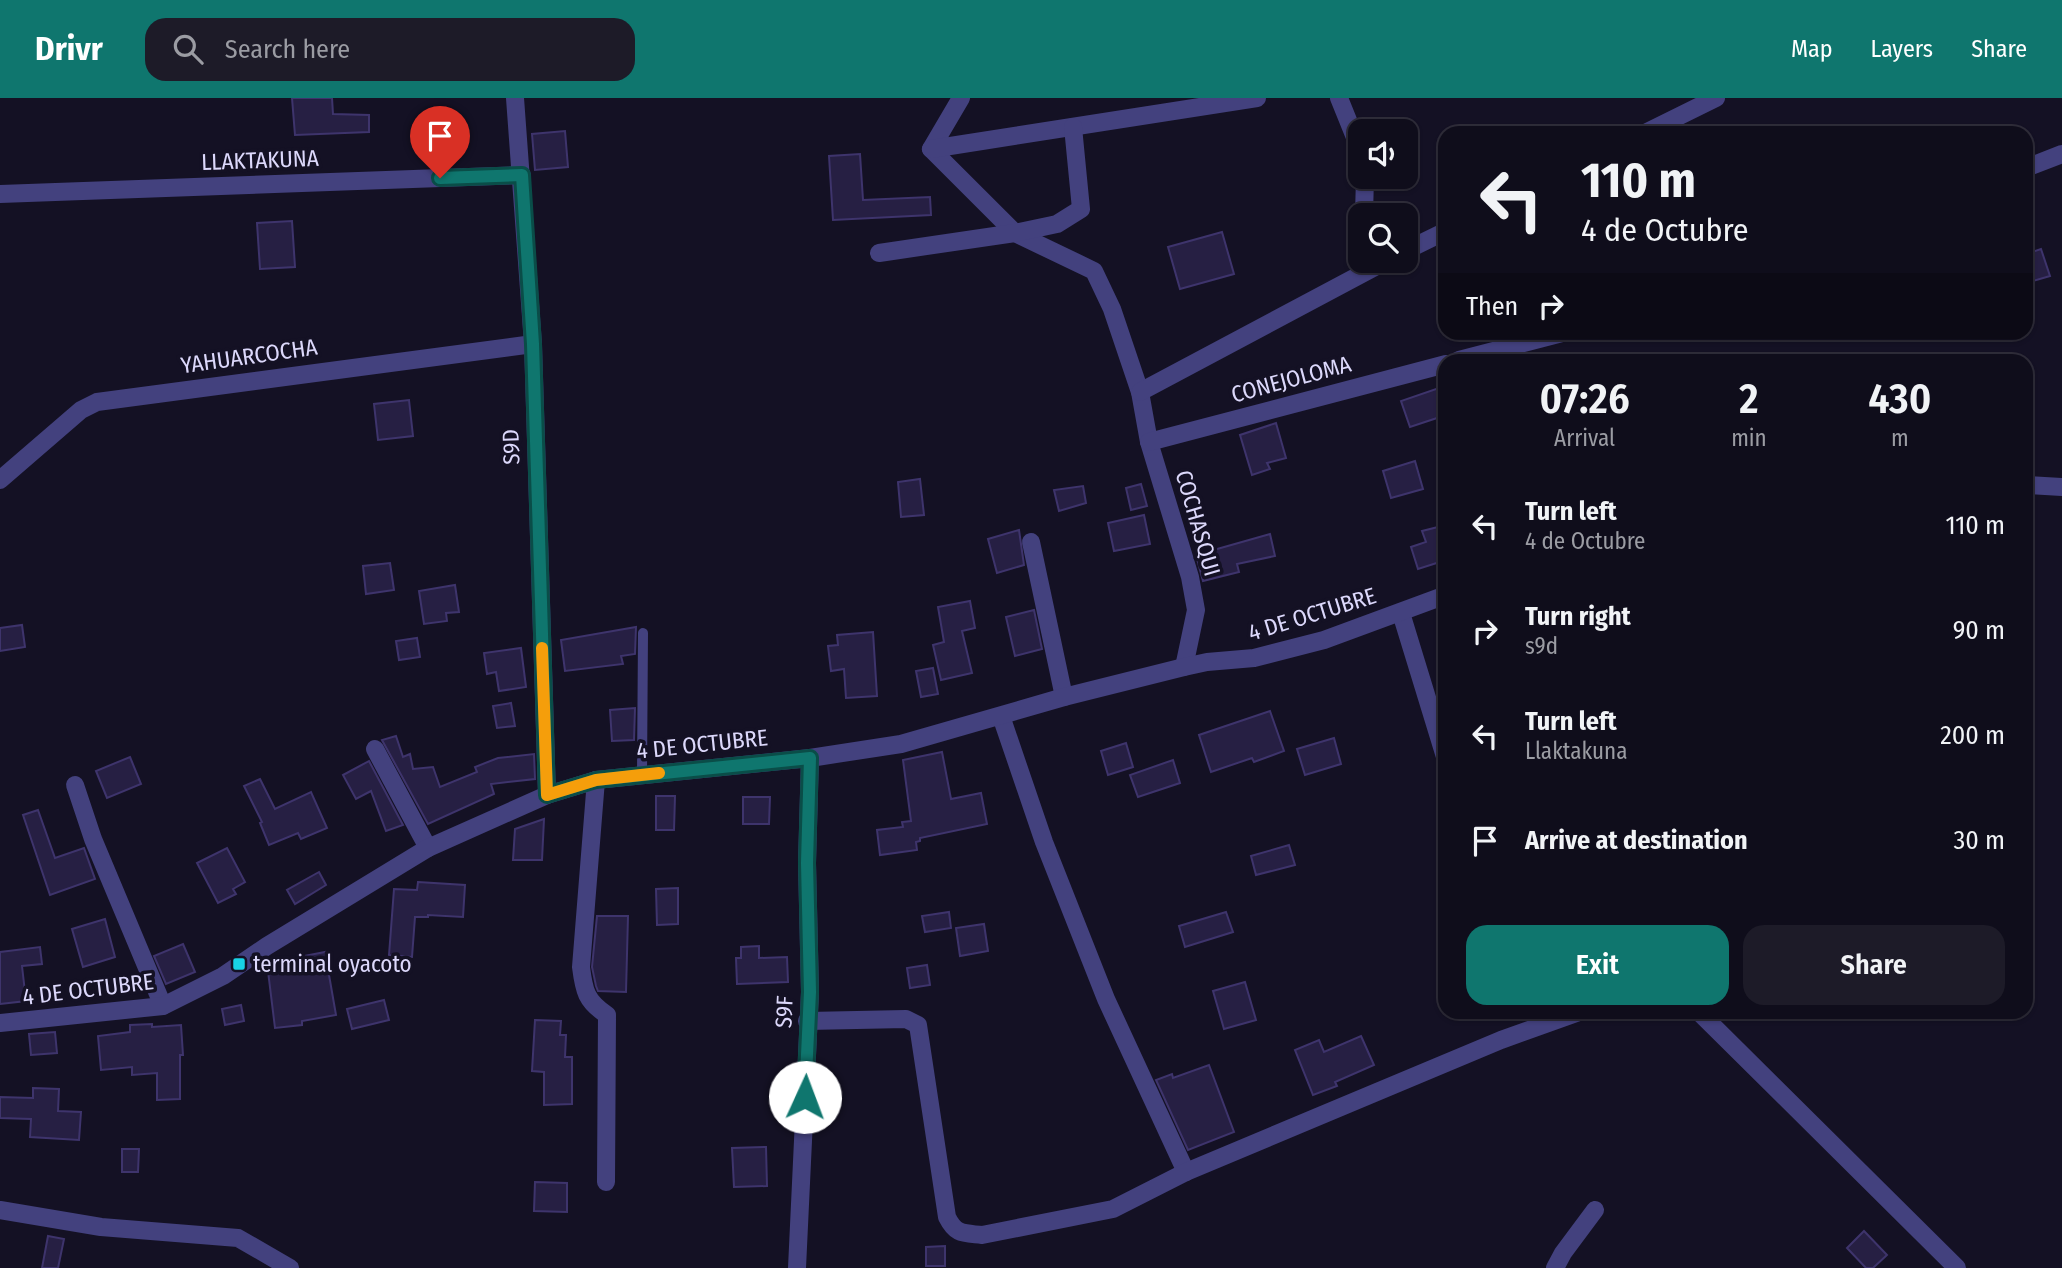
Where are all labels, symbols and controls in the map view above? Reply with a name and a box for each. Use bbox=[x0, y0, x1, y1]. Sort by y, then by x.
search box bbox=[145, 18, 635, 81]
text: Drivr bbox=[35, 29, 103, 69]
icon: search bbox=[169, 30, 207, 68]
text: Search here bbox=[225, 34, 350, 65]
text: Map bbox=[1791, 35, 1833, 63]
text: Layers bbox=[1871, 35, 1933, 63]
text: Share bbox=[1971, 35, 2027, 63]
pin bbox=[410, 106, 470, 178]
icon: arrive bbox=[421, 117, 459, 155]
map controls bbox=[1348, 119, 1418, 273]
button: sound bbox=[1348, 119, 1418, 189]
street label: LLAKTAKUNA bbox=[201, 144, 319, 176]
text: 110 m bbox=[1581, 151, 1696, 210]
icon: left bbox=[1466, 154, 1557, 245]
button: search bbox=[1348, 203, 1418, 273]
text: 4 de Octubre bbox=[1581, 211, 1749, 249]
icon: right bbox=[1532, 287, 1570, 325]
text: Then bbox=[1466, 291, 1518, 322]
street label: YAHUARCOCHA bbox=[179, 333, 319, 379]
street label: CONEJOLOMA bbox=[1228, 350, 1354, 408]
text: 07:26 bbox=[1540, 374, 1630, 424]
text: 2 bbox=[1739, 374, 1759, 424]
text: 430 bbox=[1868, 374, 1931, 424]
text: Arrival bbox=[1554, 424, 1615, 452]
text: min bbox=[1731, 424, 1767, 452]
text: m bbox=[1891, 424, 1909, 452]
street label: S9D bbox=[496, 429, 526, 465]
street label: COCHASQUI bbox=[1170, 467, 1226, 579]
text: Turn left bbox=[1525, 496, 1617, 527]
icon: left bbox=[1466, 507, 1504, 545]
text: 110 m bbox=[1945, 510, 2005, 541]
text: 4 de Octubre bbox=[1525, 527, 1645, 555]
street label: 4 DE OCTUBRE bbox=[1245, 581, 1379, 647]
text: Turn right bbox=[1525, 601, 1631, 632]
icon: right bbox=[1466, 612, 1504, 650]
text: 90 m bbox=[1953, 615, 2005, 646]
text: s9d bbox=[1525, 632, 1558, 660]
text: Turn left bbox=[1525, 706, 1617, 737]
icon: left bbox=[1466, 717, 1504, 755]
text: 200 m bbox=[1940, 720, 2005, 751]
street label: 4 DE OCTUBRE bbox=[635, 723, 769, 765]
text: Llaktakuna bbox=[1525, 737, 1627, 765]
icon: arrive bbox=[1466, 822, 1504, 860]
text: Arrive at destination bbox=[1525, 825, 1748, 856]
text: 30 m bbox=[1954, 825, 2005, 856]
button: Exit bbox=[1466, 925, 1729, 1005]
button: Share bbox=[1743, 925, 2005, 1005]
place label: terminal oyacoto bbox=[253, 950, 412, 978]
marker: terminal oyacoto bbox=[231, 956, 247, 972]
street label: 4 DE OCTUBRE bbox=[21, 967, 155, 1011]
street label: S9F bbox=[769, 995, 799, 1029]
position arrow bbox=[768, 1060, 842, 1134]

